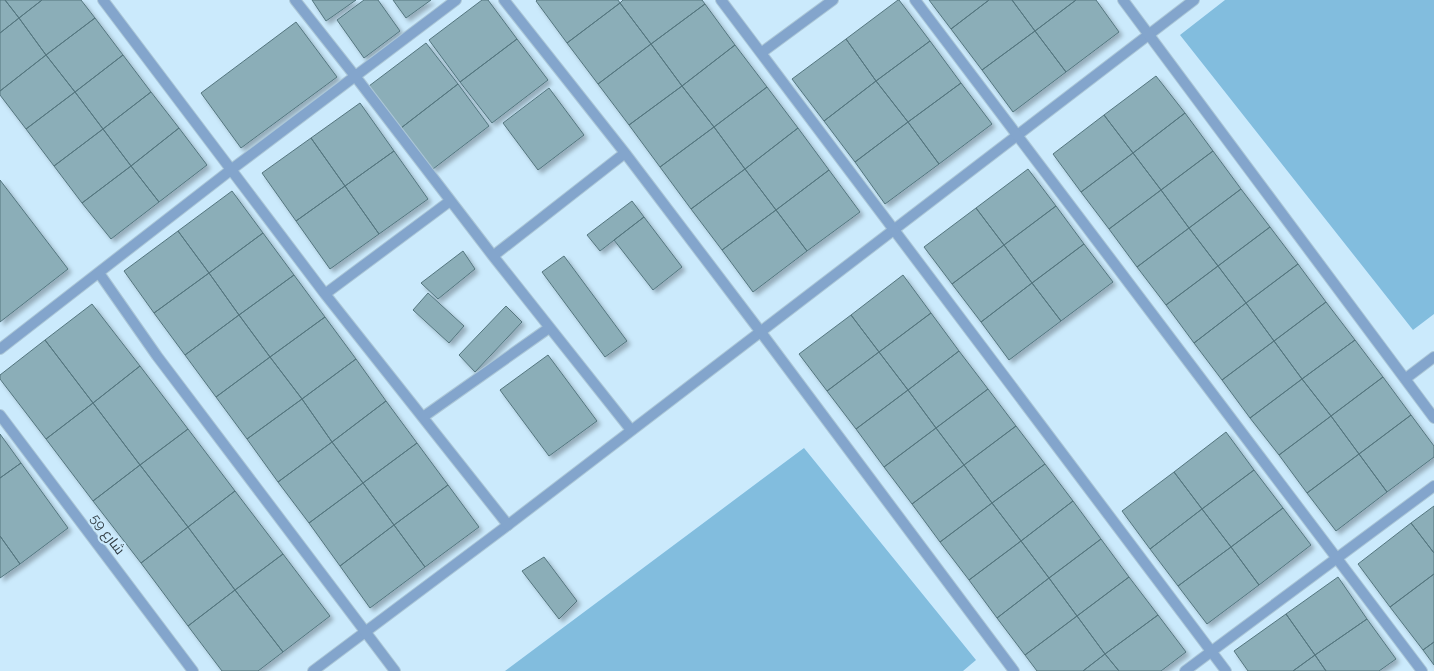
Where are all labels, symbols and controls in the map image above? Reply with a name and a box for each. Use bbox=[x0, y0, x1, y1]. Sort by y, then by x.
street label: شارع 59 bbox=[87, 511, 128, 558]

